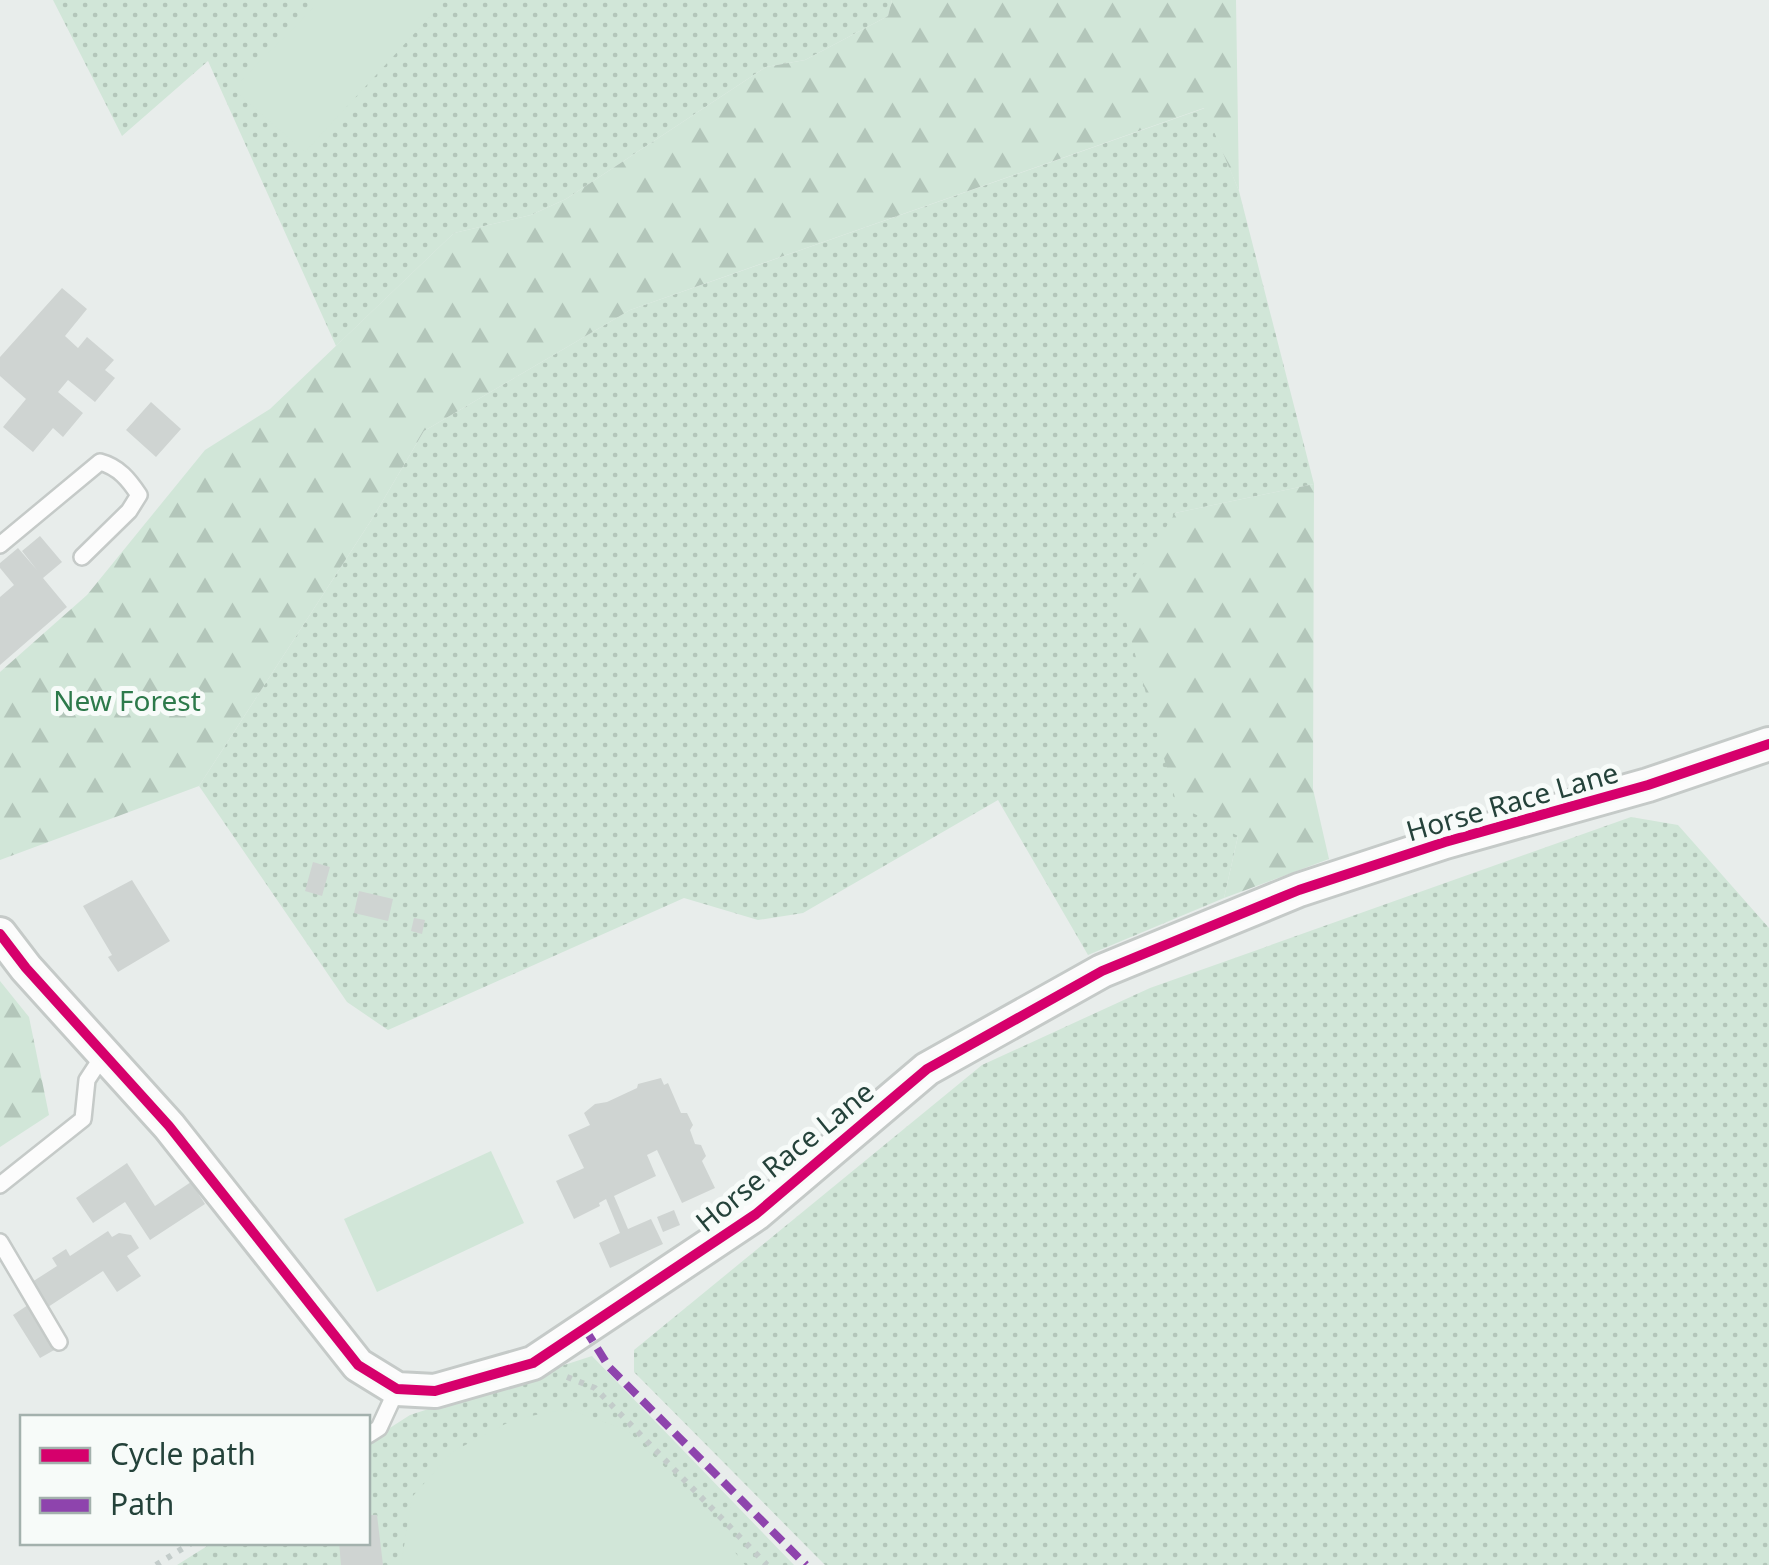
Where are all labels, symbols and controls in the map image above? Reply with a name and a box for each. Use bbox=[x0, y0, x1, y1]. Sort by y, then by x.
park label: New Forest bbox=[53, 681, 201, 719]
street label: Horse Race Lane bbox=[1402, 753, 1622, 849]
street label: Horse Race Lane bbox=[687, 1072, 881, 1240]
legend bbox=[20, 1415, 370, 1545]
text: Cycle path bbox=[110, 1433, 256, 1474]
text: Path bbox=[110, 1483, 174, 1524]

